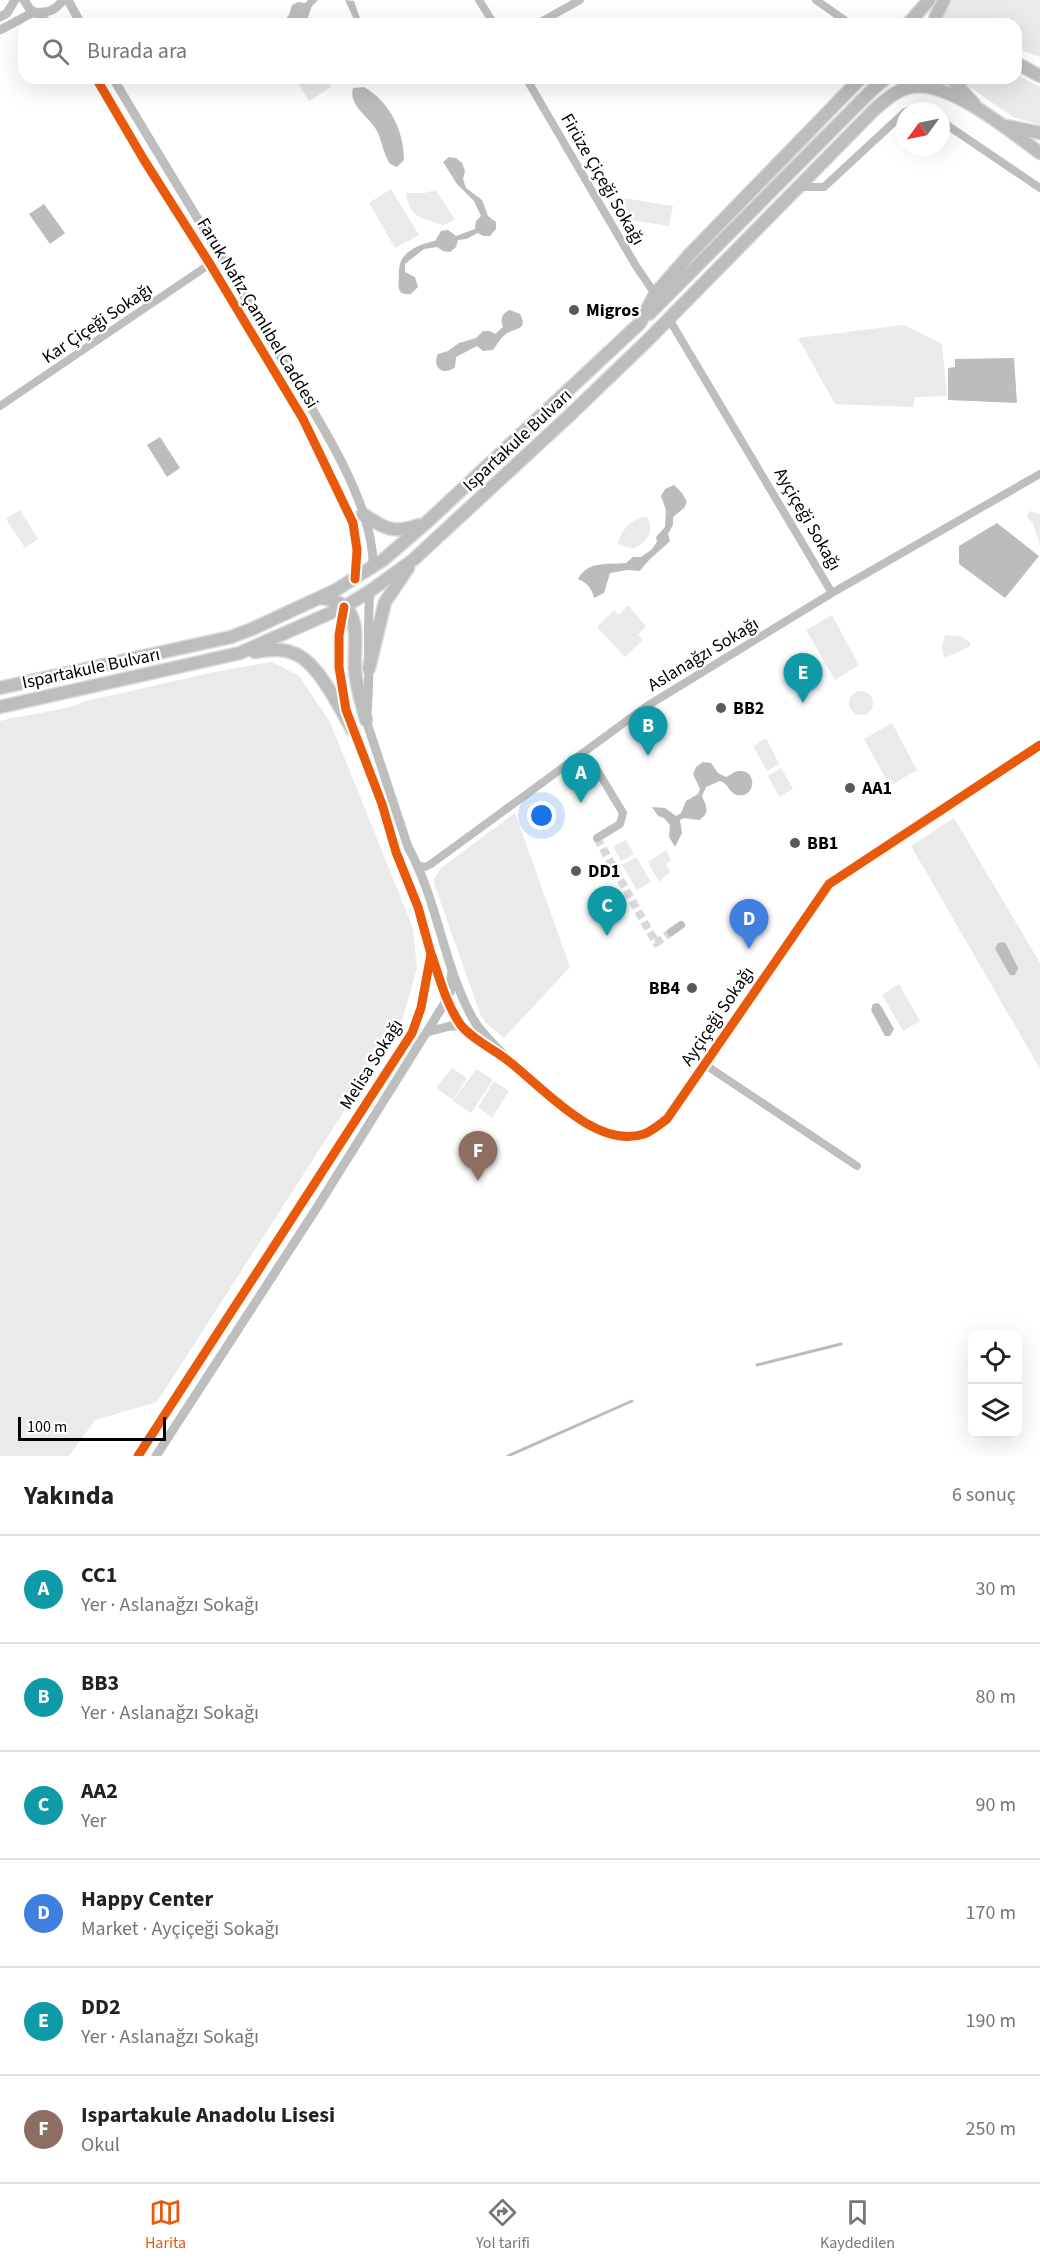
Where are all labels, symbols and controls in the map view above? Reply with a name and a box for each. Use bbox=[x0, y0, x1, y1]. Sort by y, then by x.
search box bbox=[18, 18, 1022, 84]
icon: search bbox=[39, 35, 72, 68]
text: Burada ara bbox=[87, 35, 187, 67]
north arrow bbox=[896, 102, 950, 156]
street label: Firüze Çiçeği Sokağı bbox=[555, 109, 651, 250]
street label: Faruk Nafız Çamlıbel Caddesi bbox=[191, 213, 324, 413]
street label: Kar Çiçeği Sokağı bbox=[37, 277, 158, 370]
place label: Migros bbox=[586, 298, 639, 323]
marker: Migros bbox=[567, 303, 581, 317]
street label: Ispartakule Bulvarı bbox=[457, 383, 577, 497]
street label: Ayçiçeği Sokağı bbox=[768, 463, 847, 575]
street label: Aslanağzı Sokağı bbox=[643, 611, 763, 697]
street label: Ispartakule Bulvarı bbox=[20, 642, 162, 695]
pin: E bbox=[784, 654, 822, 703]
place label: BB2 bbox=[733, 696, 764, 721]
marker: BB2 bbox=[714, 701, 728, 715]
pin: B bbox=[628, 706, 668, 756]
pin: A bbox=[562, 754, 600, 803]
place label: AA1 bbox=[861, 776, 892, 801]
marker: AA1 bbox=[843, 781, 857, 795]
your location bbox=[527, 801, 556, 830]
place label: BB1 bbox=[807, 831, 838, 856]
marker: BB1 bbox=[788, 836, 802, 850]
place label: DD1 bbox=[588, 859, 620, 884]
marker: DD1 bbox=[569, 864, 583, 878]
pin: C bbox=[588, 886, 626, 936]
pin: D bbox=[730, 900, 768, 949]
street label: Ayçiçeği Sokağı bbox=[675, 962, 760, 1071]
place label: BB4 bbox=[649, 976, 680, 1001]
marker: BB4 bbox=[685, 981, 699, 995]
street label: Melisa Sokağı bbox=[334, 1014, 409, 1114]
pin: F bbox=[458, 1132, 498, 1181]
map controls bbox=[968, 1330, 1022, 1438]
button: locate bbox=[968, 1330, 1022, 1384]
button: layers bbox=[968, 1384, 1022, 1438]
scale bar bbox=[18, 1414, 166, 1442]
text: 100 m bbox=[27, 1416, 67, 1438]
text: Yakında bbox=[24, 1477, 114, 1514]
text: 6 sonuç bbox=[952, 1481, 1016, 1509]
text: CC1 bbox=[81, 1559, 117, 1591]
text: A bbox=[38, 1575, 49, 1603]
text: 30 m bbox=[976, 1575, 1016, 1603]
text: Yer · Aslanağzı Sokağı bbox=[81, 1591, 259, 1619]
text: BB3 bbox=[81, 1667, 119, 1699]
text: B bbox=[37, 1683, 50, 1711]
text: 80 m bbox=[976, 1683, 1016, 1711]
text: Yer · Aslanağzı Sokağı bbox=[81, 1699, 259, 1727]
text: AA2 bbox=[81, 1775, 118, 1807]
text: C bbox=[38, 1791, 49, 1819]
text: 90 m bbox=[976, 1791, 1016, 1819]
text: Yer bbox=[81, 1807, 107, 1835]
text: Happy Center bbox=[81, 1883, 213, 1915]
text: D bbox=[37, 1899, 50, 1927]
text: 170 m bbox=[966, 1899, 1016, 1927]
text: Market · Ayçiçeği Sokağı bbox=[81, 1915, 279, 1943]
text: DD2 bbox=[81, 1991, 121, 2023]
text: E bbox=[38, 2007, 49, 2035]
text: 190 m bbox=[966, 2007, 1016, 2035]
text: Yer · Aslanağzı Sokağı bbox=[81, 2023, 259, 2051]
text: Ispartakule Anadolu Lisesi bbox=[81, 2099, 335, 2131]
text: F bbox=[38, 2115, 49, 2143]
text: 250 m bbox=[966, 2115, 1016, 2143]
text: Okul bbox=[81, 2131, 120, 2159]
tab: Harita bbox=[145, 2196, 186, 2254]
tab: Yol tarifi bbox=[476, 2196, 530, 2254]
tab: Kaydedilen bbox=[820, 2196, 895, 2254]

